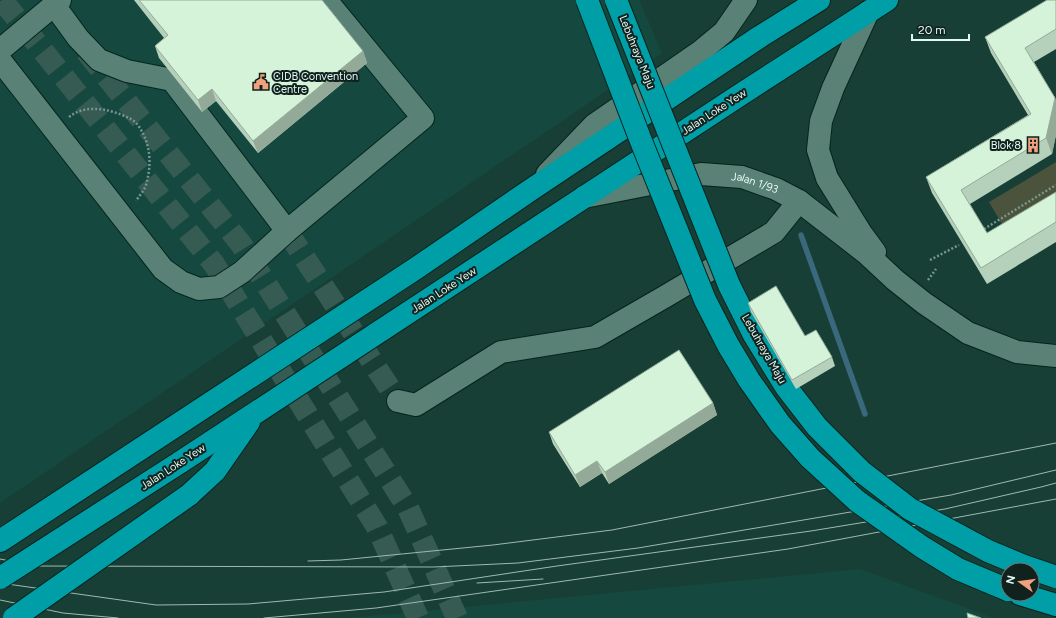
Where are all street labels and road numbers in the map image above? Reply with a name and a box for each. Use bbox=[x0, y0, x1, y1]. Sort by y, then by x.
street label: Lebuhraya Maju bbox=[616, 14, 658, 90]
street label: Jalan Loke Yew bbox=[679, 86, 749, 138]
street label: Jalan 1/93 bbox=[731, 170, 780, 196]
street label: Jalan Loke Yew bbox=[409, 264, 479, 316]
street label: Lebuhraya Maju bbox=[739, 312, 789, 386]
street label: Jalan Loke Yew bbox=[138, 441, 208, 493]

